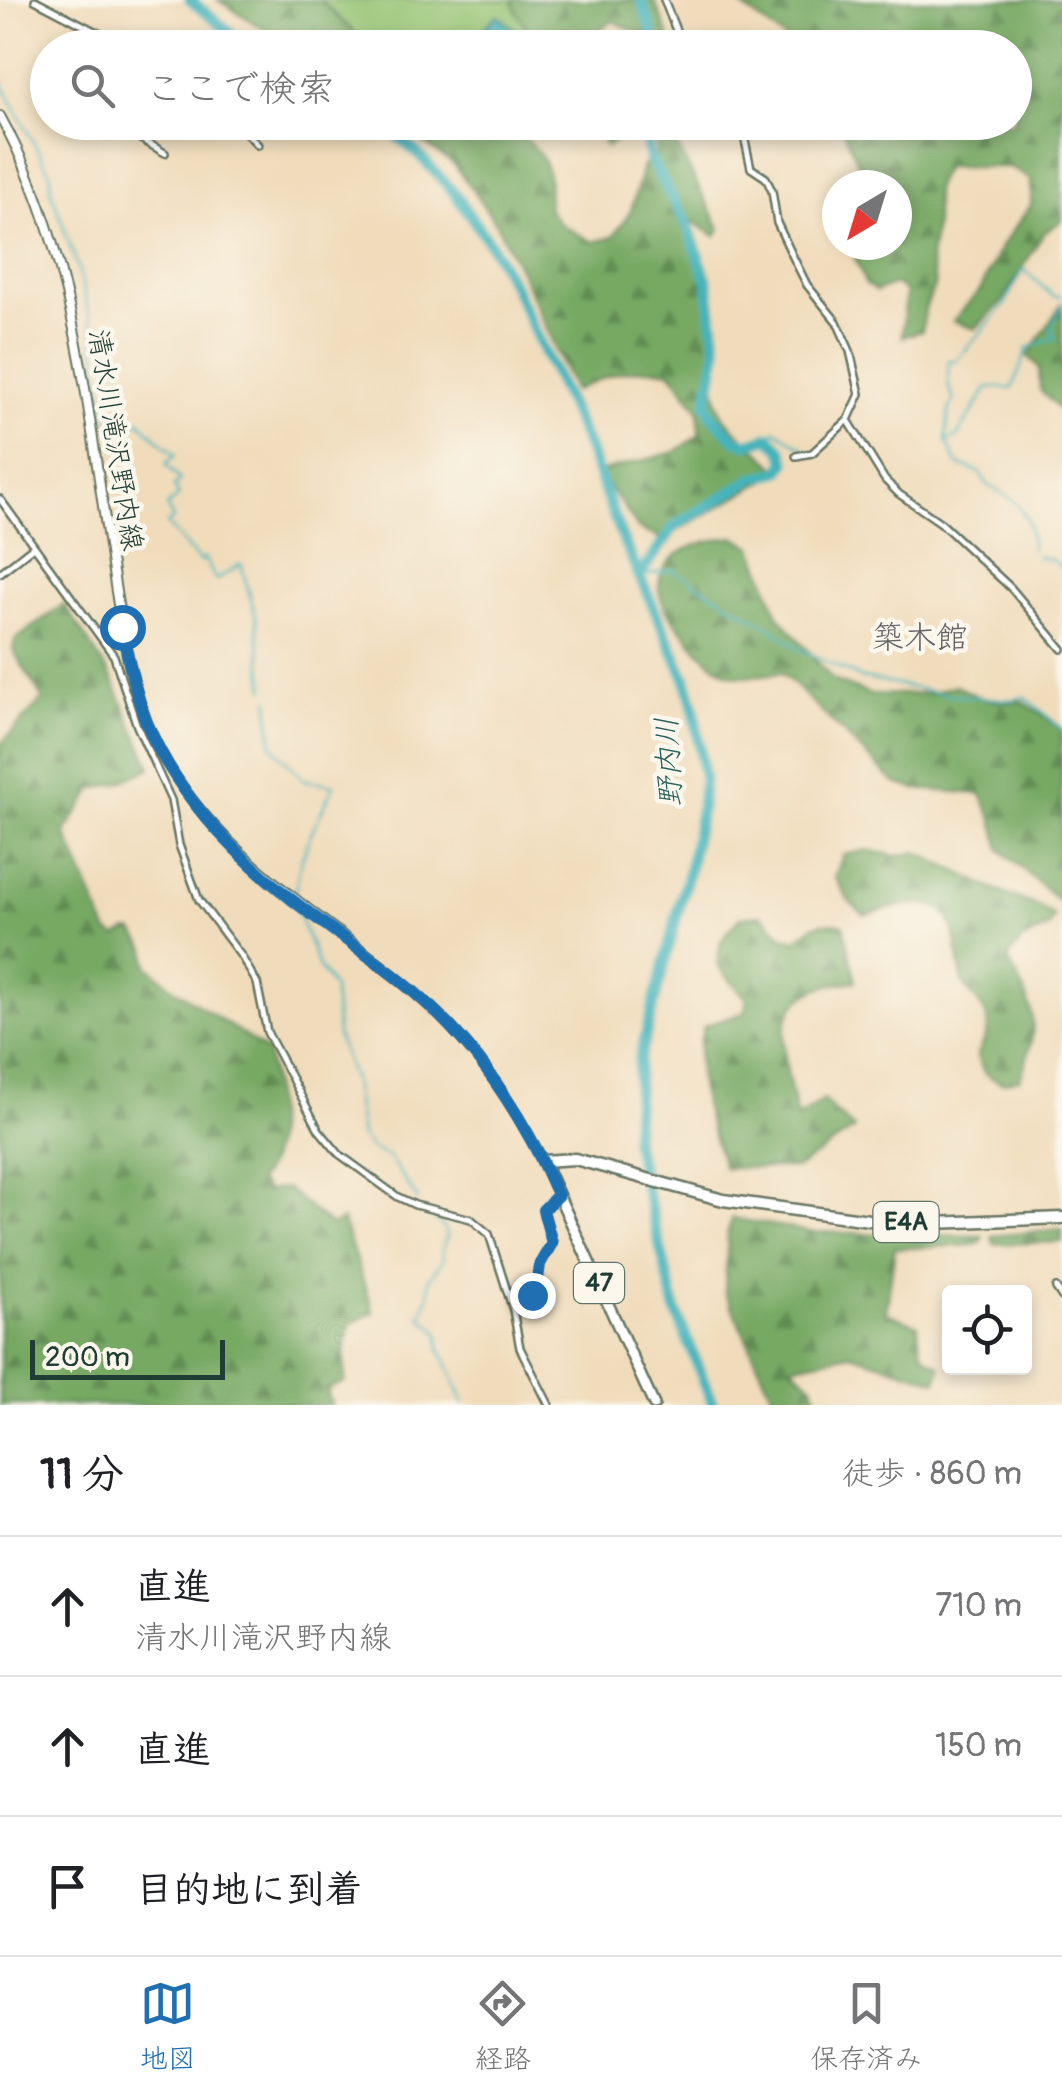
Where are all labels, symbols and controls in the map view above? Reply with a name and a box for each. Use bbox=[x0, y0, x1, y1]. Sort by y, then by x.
search box bbox=[30, 30, 1032, 140]
icon: search bbox=[65, 58, 120, 113]
text: ここで検索 bbox=[145, 65, 335, 113]
north arrow bbox=[822, 170, 912, 260]
street label: 清水川滝沢野内線 bbox=[80, 327, 150, 553]
route start bbox=[100, 605, 146, 651]
district label: 築木館 bbox=[872, 618, 968, 658]
water label: 野内川 bbox=[648, 716, 690, 808]
road number: E4A bbox=[874, 1202, 938, 1242]
road number: 47 bbox=[574, 1263, 624, 1303]
route end bbox=[510, 1273, 556, 1319]
map controls bbox=[942, 1285, 1032, 1375]
button: locate bbox=[942, 1285, 1032, 1375]
scale bar bbox=[30, 1335, 225, 1380]
text: 200 m bbox=[45, 1340, 130, 1375]
text: 11 分 bbox=[40, 1449, 124, 1501]
text: 徒歩 · 860 m bbox=[842, 1454, 1022, 1494]
text: 直進 bbox=[135, 1563, 211, 1611]
icon: ahead bbox=[40, 1579, 95, 1634]
text: 710 m bbox=[935, 1586, 1022, 1626]
text: 清水川滝沢野内線 bbox=[135, 1618, 391, 1658]
icon: ahead bbox=[40, 1719, 95, 1774]
text: 直進 bbox=[135, 1726, 211, 1774]
text: 150 m bbox=[935, 1726, 1022, 1766]
icon: arrive bbox=[40, 1859, 95, 1914]
text: 目的地に到着 bbox=[135, 1866, 363, 1914]
tab: 地図 bbox=[140, 1976, 196, 2077]
tab: 経路 bbox=[475, 1976, 531, 2077]
tab: 保存済み bbox=[810, 1976, 922, 2077]

